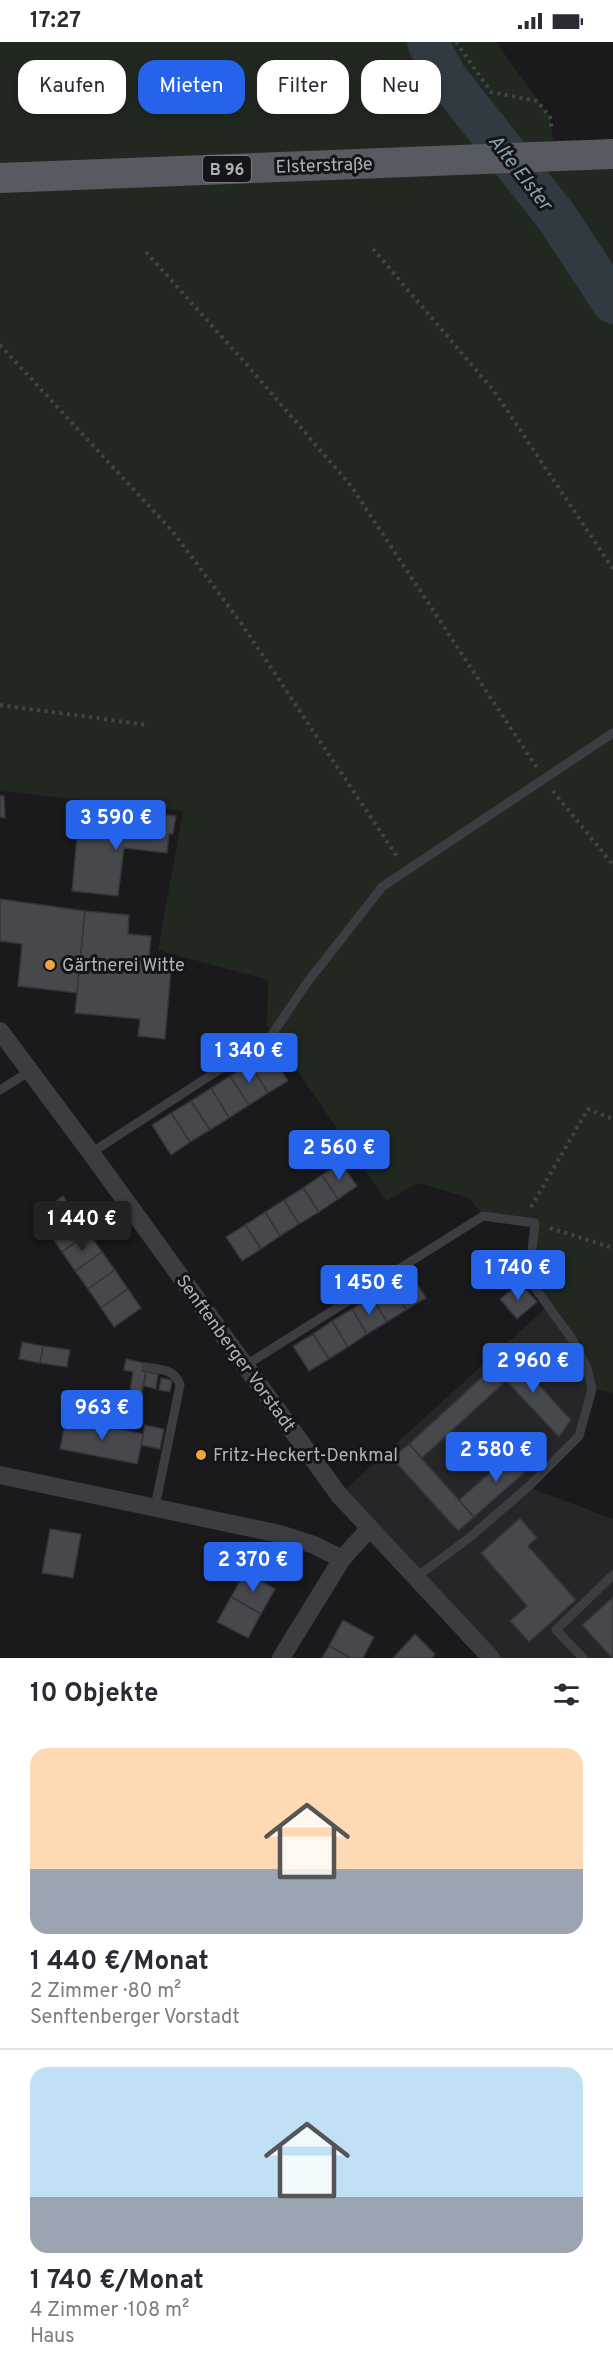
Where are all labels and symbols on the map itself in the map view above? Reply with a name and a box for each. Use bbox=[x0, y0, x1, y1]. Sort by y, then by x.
water label: Alte Elster bbox=[481, 130, 558, 218]
street label: Elsterstraße bbox=[275, 153, 373, 180]
road number: B 96 bbox=[203, 156, 251, 182]
pin: 3 590 € bbox=[61, 800, 171, 851]
place label: Gärtnerei Witte bbox=[62, 955, 185, 978]
marker: Gärtnerei Witte bbox=[43, 958, 57, 972]
pin: 1 340 € bbox=[194, 1033, 304, 1084]
pin: 2 560 € bbox=[284, 1130, 394, 1181]
pin: 1 440 € bbox=[27, 1201, 137, 1252]
pin: 1 740 € bbox=[463, 1250, 573, 1301]
pin: 1 450 € bbox=[314, 1265, 424, 1316]
street label: Senftenberger Vorstadt bbox=[170, 1271, 300, 1437]
pin: 2 960 € bbox=[478, 1343, 588, 1394]
pin: 963 € bbox=[60, 1390, 144, 1441]
pin: 2 580 € bbox=[441, 1432, 551, 1483]
place label: Fritz-Heckert-Denkmal bbox=[213, 1445, 398, 1468]
marker: Fritz-Heckert-Denkmal bbox=[194, 1448, 208, 1462]
pin: 2 370 € bbox=[198, 1542, 308, 1593]

